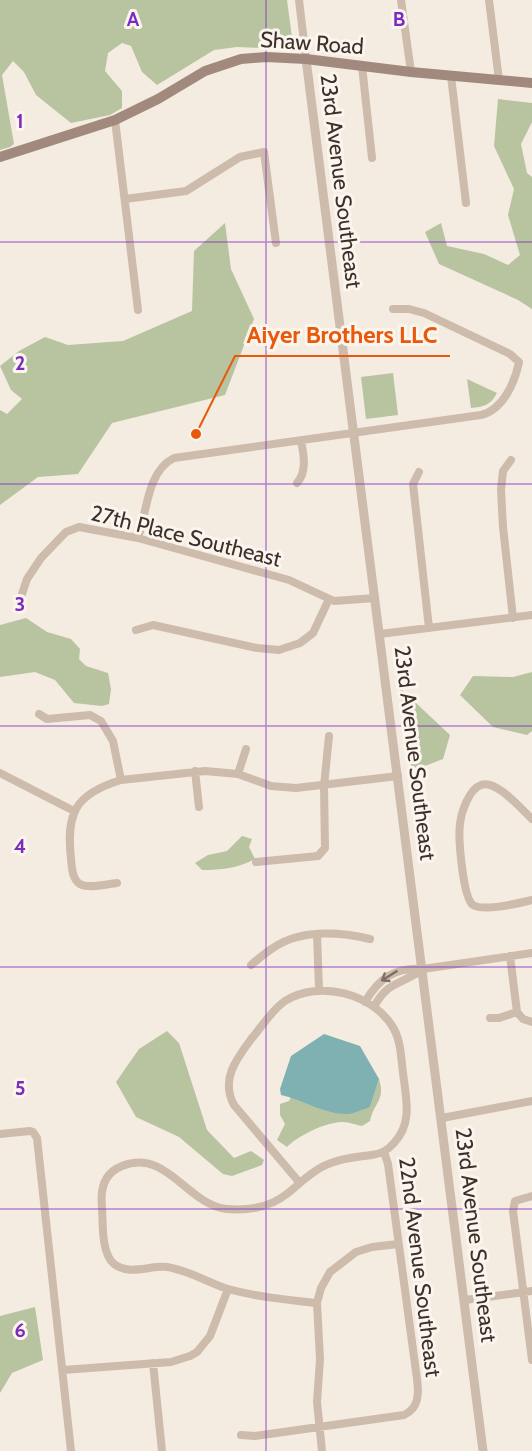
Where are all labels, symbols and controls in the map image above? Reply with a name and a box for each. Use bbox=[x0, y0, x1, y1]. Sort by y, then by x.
text: A bbox=[127, 7, 140, 31]
text: B bbox=[393, 7, 405, 31]
street label: Shaw Road bbox=[259, 26, 365, 60]
street label: 23rd Avenue Southeast bbox=[314, 72, 368, 290]
text: 1 bbox=[16, 109, 24, 133]
callout: Aiyer Brothers LLC bbox=[235, 314, 450, 356]
text: Aiyer Brothers LLC bbox=[247, 320, 437, 349]
text: 2 bbox=[15, 351, 25, 375]
street label: 27th Place Southeast bbox=[88, 499, 285, 573]
text: 3 bbox=[15, 592, 25, 616]
street label: 23rd Avenue Southeast bbox=[388, 644, 442, 862]
text: 4 bbox=[14, 834, 26, 858]
one-way arrow bbox=[381, 971, 398, 983]
text: 5 bbox=[15, 1076, 25, 1100]
street label: 23rd Avenue Southeast bbox=[449, 1126, 503, 1344]
street label: 22nd Avenue Southeast bbox=[393, 1155, 447, 1379]
text: 6 bbox=[14, 1318, 26, 1342]

